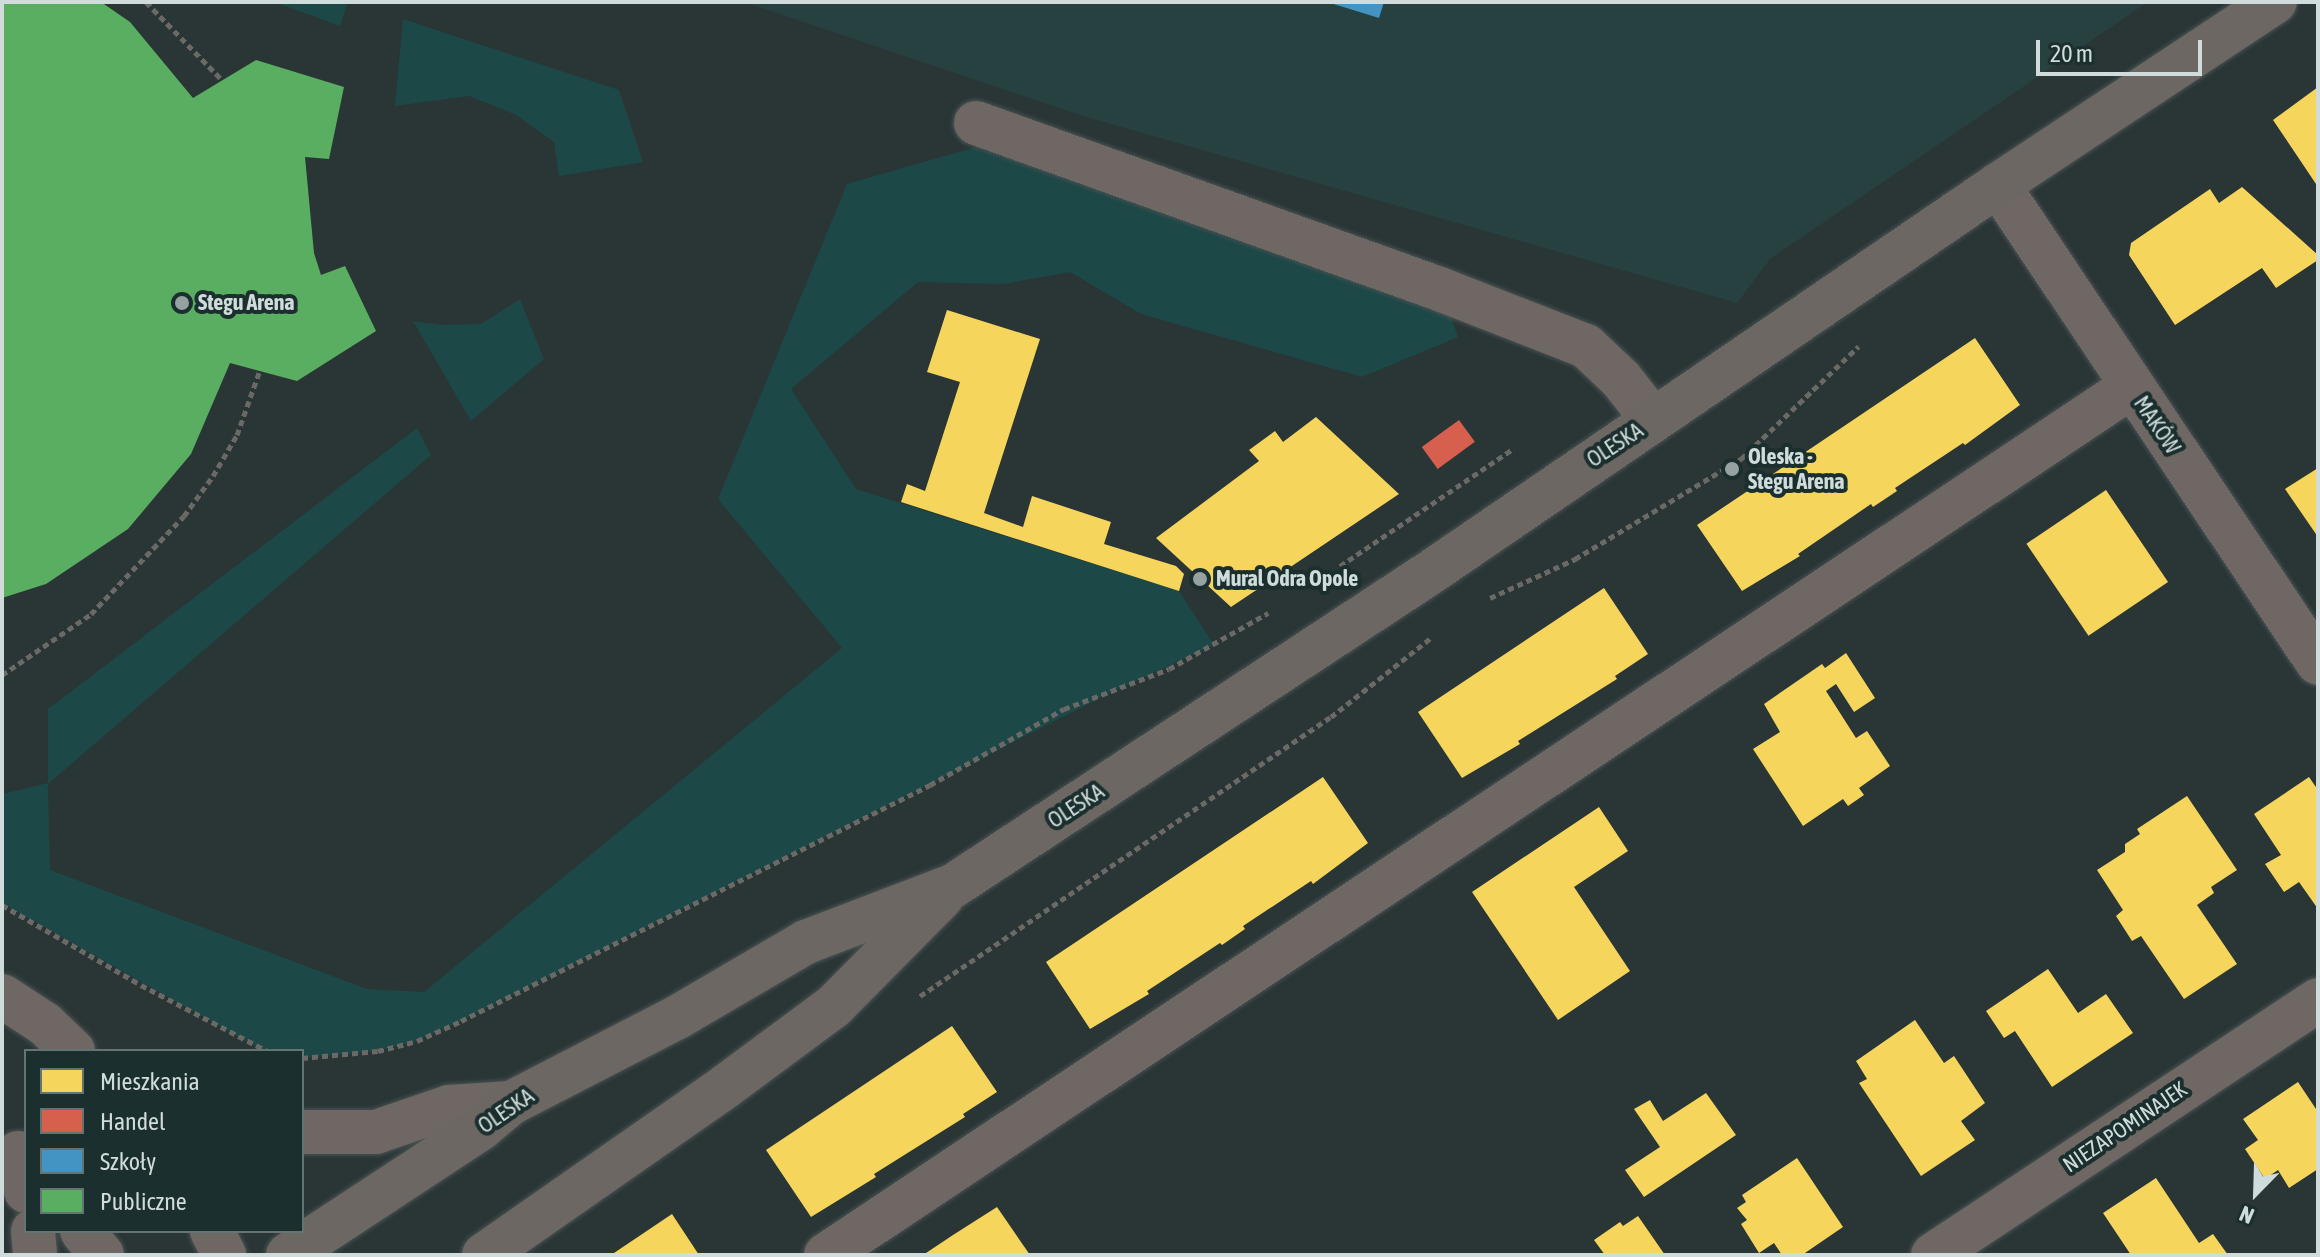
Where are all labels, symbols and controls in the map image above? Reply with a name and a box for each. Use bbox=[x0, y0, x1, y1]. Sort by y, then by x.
scale bar bbox=[2040, 24, 2206, 74]
text: 20 m bbox=[2050, 40, 2093, 67]
place label: Stegu Arena bbox=[198, 290, 295, 316]
marker: Stegu Arena bbox=[173, 294, 191, 312]
street label: MAKÓW bbox=[2128, 391, 2186, 459]
street label: OLESKA bbox=[1582, 417, 1648, 473]
place label: Oleska - Stegu Arena bbox=[1748, 443, 1845, 494]
marker: Oleska - Stegu Arena bbox=[1723, 460, 1741, 478]
place label: Mural Odra Opole bbox=[1216, 566, 1358, 592]
marker: Mural Odra Opole bbox=[1191, 570, 1209, 588]
street label: OLESKA bbox=[1043, 778, 1109, 834]
legend bbox=[24, 1049, 304, 1233]
text: Mieszkania bbox=[100, 1068, 200, 1095]
street label: NIEZAPOMINAJEK bbox=[2058, 1076, 2192, 1178]
street label: OLESKA bbox=[473, 1083, 539, 1139]
text: Handel bbox=[100, 1108, 165, 1135]
text: Szkoły bbox=[100, 1148, 156, 1175]
north arrow bbox=[2216, 1153, 2296, 1233]
text: Publiczne bbox=[100, 1188, 187, 1215]
text: N bbox=[2236, 1201, 2258, 1230]

